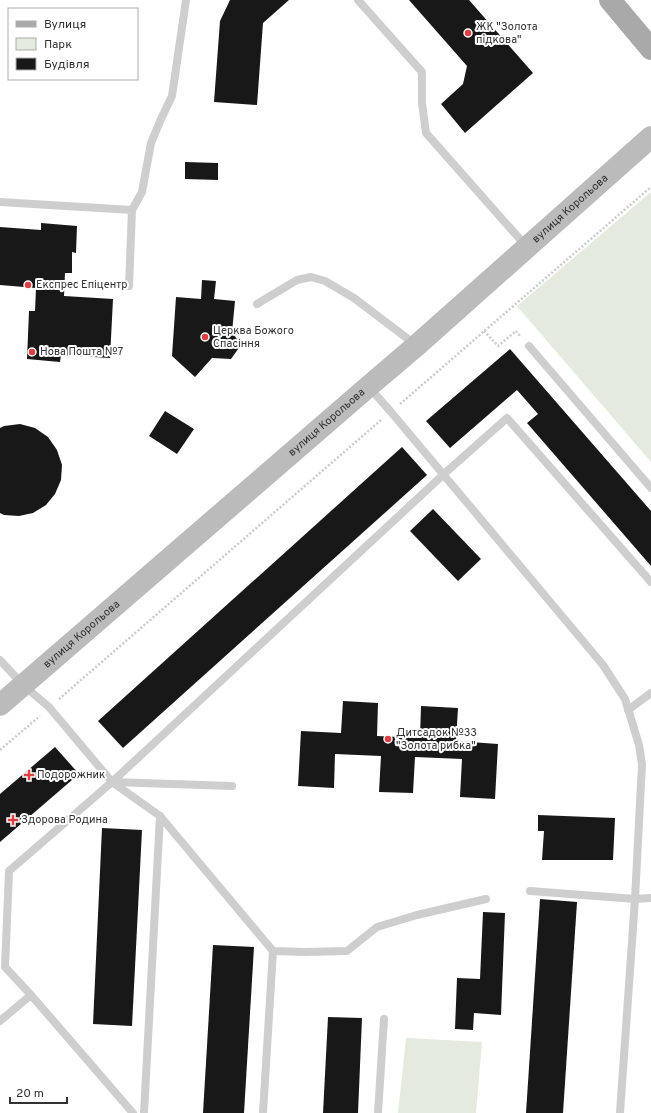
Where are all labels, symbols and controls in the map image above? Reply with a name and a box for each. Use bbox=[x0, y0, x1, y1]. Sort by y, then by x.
legend bbox=[8, 8, 138, 80]
text: Вулиця bbox=[44, 17, 86, 33]
place label: ЖК "Золота підкова" bbox=[476, 20, 538, 47]
marker: ЖК "Золота підкова" bbox=[463, 28, 473, 38]
text: Парк bbox=[44, 37, 72, 53]
text: Будівля bbox=[44, 57, 90, 73]
street label: вулиця Корольова bbox=[529, 171, 611, 246]
place label: Експрес Епіцентр bbox=[36, 278, 128, 292]
marker: Експрес Епіцентр bbox=[23, 280, 33, 290]
place label: Церква Божого Спасіння bbox=[213, 324, 294, 351]
marker: Церква Божого Спасіння bbox=[200, 332, 210, 342]
place label: Нова Пошта №7 bbox=[40, 345, 123, 359]
marker: Нова Пошта №7 bbox=[27, 347, 37, 357]
street label: вулиця Корольова bbox=[286, 385, 368, 459]
street label: вулиця Корольова bbox=[40, 597, 123, 671]
place label: Дитсадок №33 "Золота рибка" bbox=[396, 726, 477, 753]
marker: Дитсадок №33 "Золота рибка" bbox=[383, 734, 393, 744]
place label: Подорожник bbox=[37, 768, 105, 782]
marker: Подорожник bbox=[24, 770, 34, 780]
place label: Здорова Родина bbox=[21, 813, 108, 827]
marker: Здорова Родина bbox=[8, 815, 18, 825]
scale bar bbox=[10, 1079, 67, 1105]
text: 20 m bbox=[16, 1086, 44, 1102]

